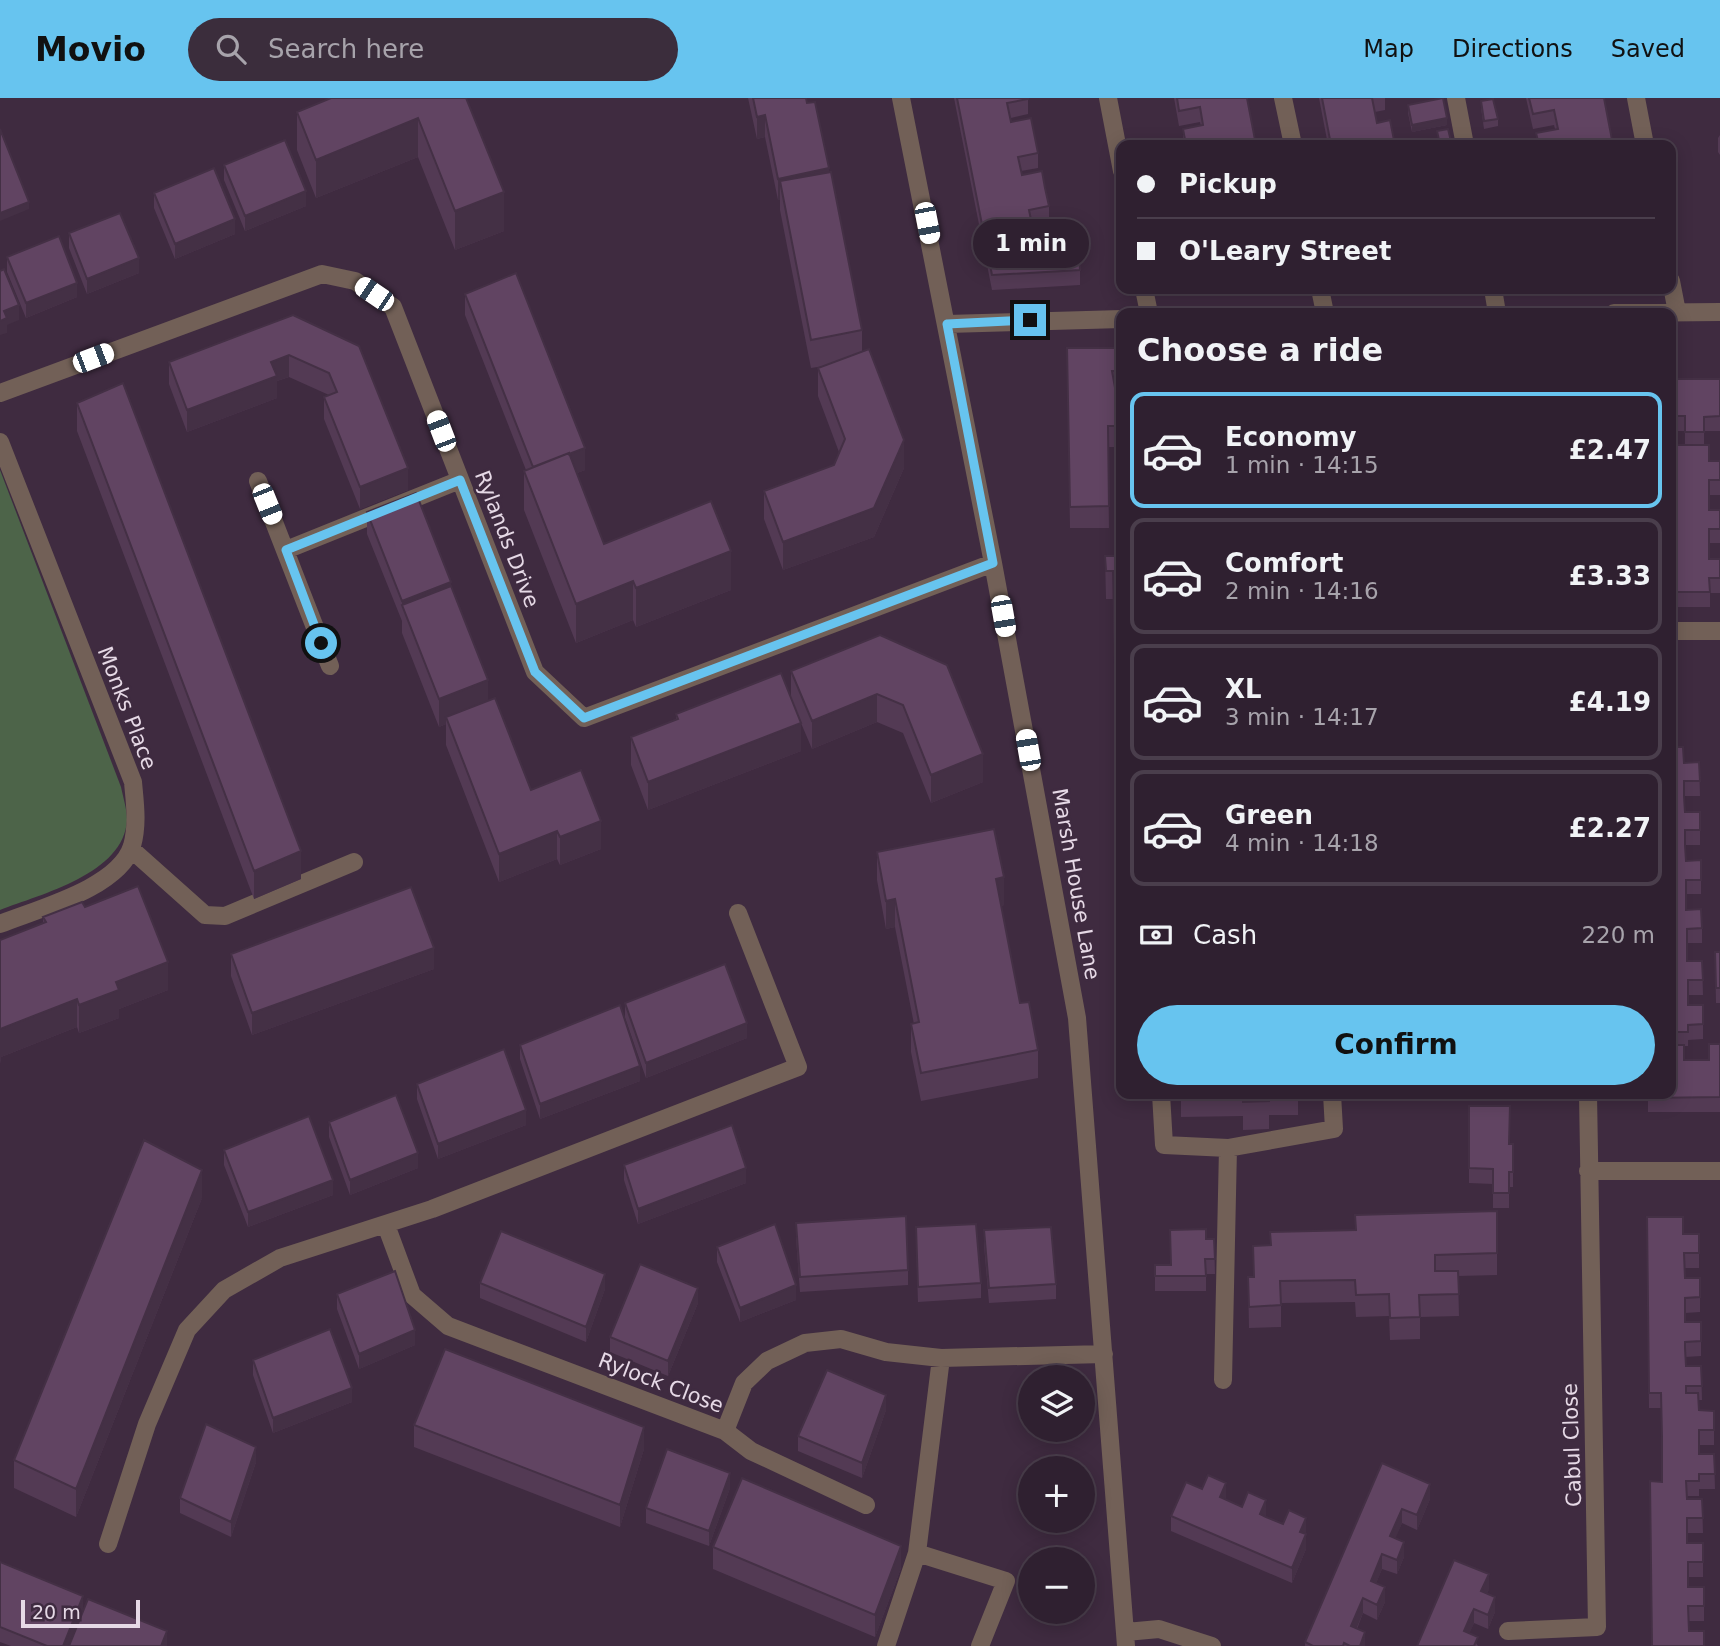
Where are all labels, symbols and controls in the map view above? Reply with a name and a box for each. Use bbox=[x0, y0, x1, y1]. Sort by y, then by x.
search box bbox=[188, 18, 678, 81]
text: Movio bbox=[35, 30, 146, 69]
icon: search bbox=[212, 30, 250, 68]
text: Search here bbox=[268, 34, 424, 64]
text: Map bbox=[1363, 35, 1414, 63]
text: Directions bbox=[1452, 35, 1573, 63]
text: Saved bbox=[1611, 35, 1685, 63]
text: Pickup bbox=[1179, 169, 1277, 199]
car bbox=[913, 200, 942, 246]
callout: 1 min bbox=[972, 218, 1088, 268]
text: 1 min bbox=[995, 230, 1067, 256]
text: O'Leary Street bbox=[1179, 236, 1391, 266]
car bbox=[351, 274, 398, 314]
route end bbox=[1014, 304, 1046, 336]
text: Choose a ride bbox=[1137, 331, 1383, 369]
car bbox=[70, 341, 117, 375]
car bbox=[424, 408, 459, 454]
icon: car bbox=[1141, 419, 1204, 482]
text: Economy bbox=[1225, 422, 1356, 452]
text: £2.47 bbox=[1569, 435, 1651, 465]
text: 1 min · 14:15 bbox=[1225, 452, 1379, 478]
street label: Rylands Drive bbox=[470, 467, 544, 611]
car bbox=[250, 481, 285, 527]
icon: car bbox=[1141, 545, 1204, 608]
text: Comfort bbox=[1225, 548, 1343, 578]
text: £3.33 bbox=[1569, 561, 1651, 591]
text: 2 min · 14:16 bbox=[1225, 578, 1379, 604]
car bbox=[990, 593, 1017, 639]
route start bbox=[305, 627, 337, 659]
street label: Monks Place bbox=[93, 643, 161, 773]
icon: car bbox=[1141, 671, 1204, 734]
text: XL bbox=[1225, 674, 1262, 704]
text: £4.19 bbox=[1569, 687, 1651, 717]
text: 3 min · 14:17 bbox=[1225, 704, 1379, 730]
car bbox=[1015, 727, 1042, 773]
street label: Marsh House Lane bbox=[1047, 786, 1105, 982]
icon: car bbox=[1141, 797, 1204, 860]
text: Green bbox=[1225, 800, 1313, 830]
text: £2.27 bbox=[1569, 813, 1651, 843]
text: 4 min · 14:18 bbox=[1225, 830, 1379, 856]
icon: cash bbox=[1137, 916, 1175, 954]
text: Cash bbox=[1193, 920, 1257, 950]
text: 220 m bbox=[1581, 922, 1655, 948]
button: Confirm bbox=[1137, 1005, 1655, 1085]
street label: Rylock Close bbox=[595, 1348, 727, 1418]
map controls bbox=[1018, 1365, 1095, 1624]
button: layers bbox=[1018, 1365, 1095, 1442]
street label: Cabul Close bbox=[1558, 1383, 1586, 1507]
button: + bbox=[1018, 1456, 1095, 1533]
button: − bbox=[1018, 1547, 1095, 1624]
scale bar bbox=[21, 1597, 140, 1629]
text: 20 m bbox=[32, 1601, 81, 1623]

